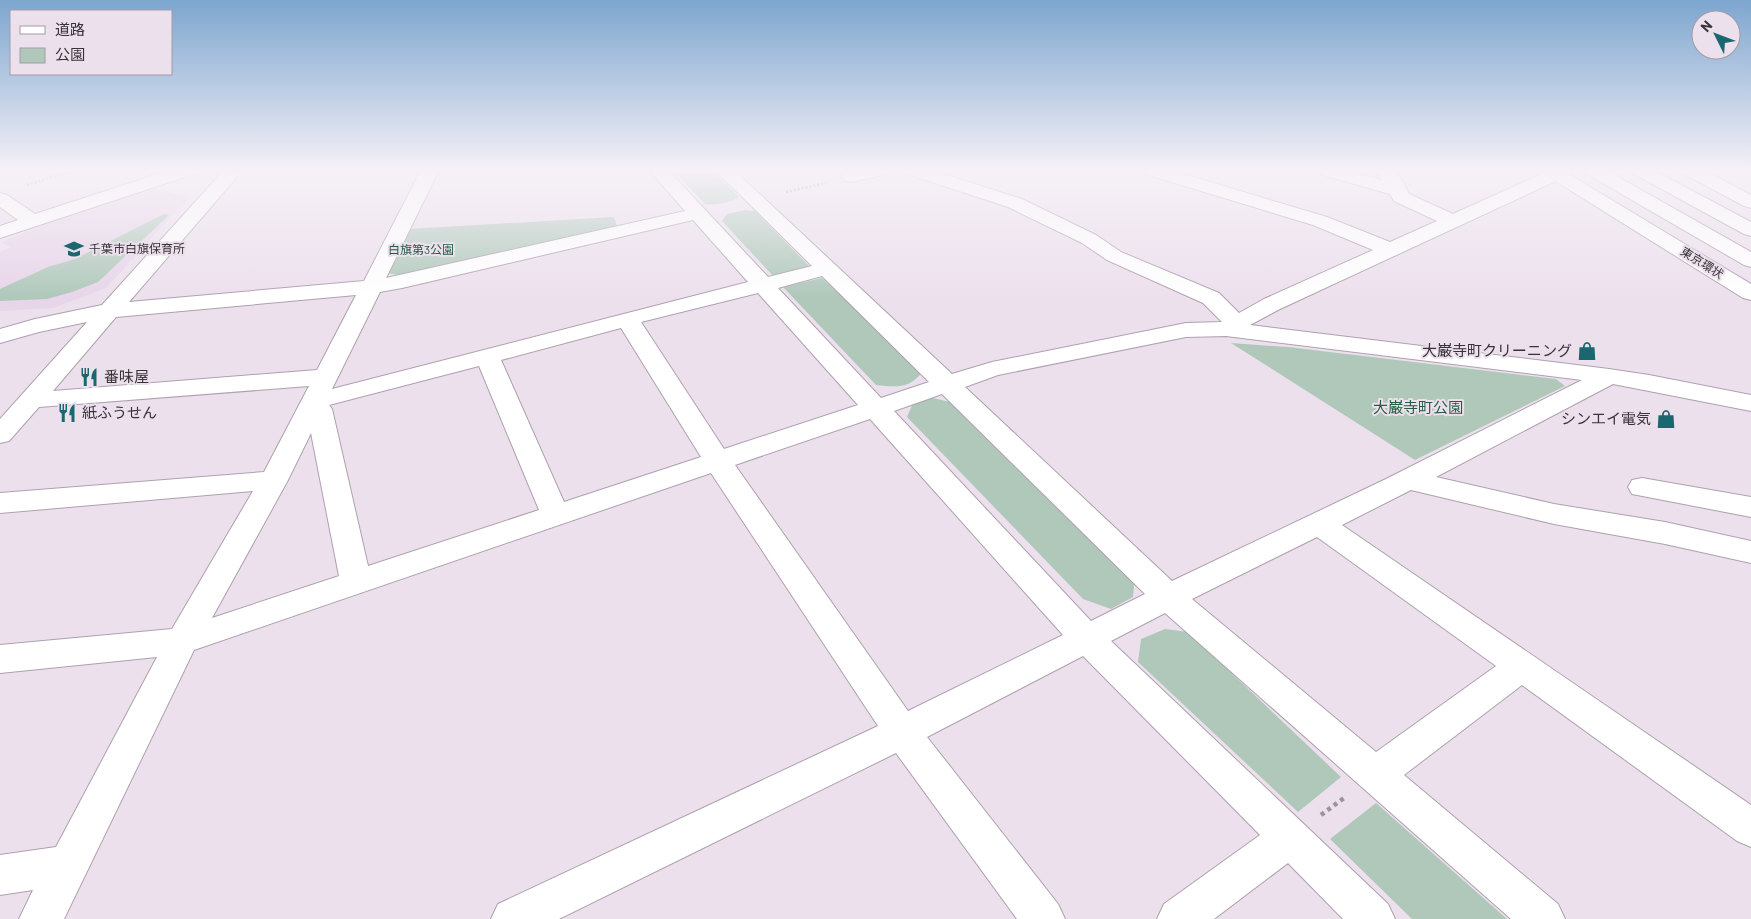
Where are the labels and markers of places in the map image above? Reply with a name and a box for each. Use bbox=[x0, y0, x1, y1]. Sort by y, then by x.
school or university icon: 千葉市白旗保育所 bbox=[63, 238, 85, 260]
place label: 千葉市白旗保育所 bbox=[89, 241, 185, 255]
shop icon: 大巌寺町クリーニング bbox=[1576, 340, 1598, 362]
place label: 大巌寺町クリーニング bbox=[1422, 341, 1572, 359]
restaurant icon: 番味屋 bbox=[78, 366, 100, 388]
place label: 番味屋 bbox=[104, 367, 149, 385]
restaurant icon: 紙ふうせん bbox=[56, 402, 78, 424]
place label: 紙ふうせん bbox=[82, 403, 157, 421]
shop icon: シンエイ電気 bbox=[1655, 408, 1677, 430]
place label: シンエイ電気 bbox=[1561, 409, 1651, 427]

